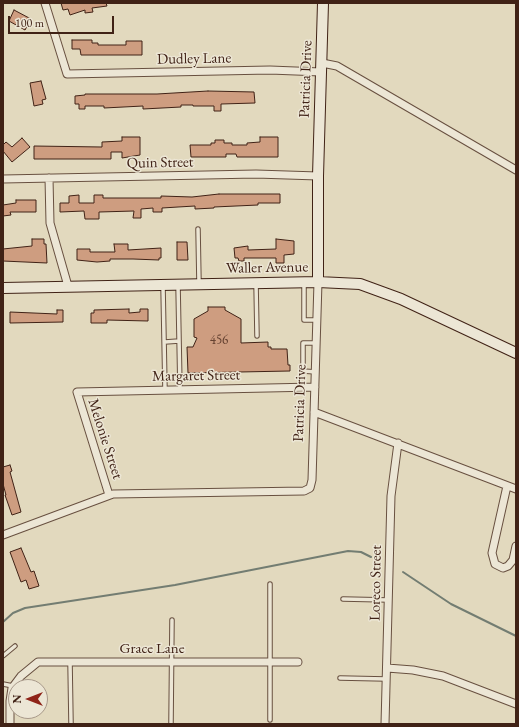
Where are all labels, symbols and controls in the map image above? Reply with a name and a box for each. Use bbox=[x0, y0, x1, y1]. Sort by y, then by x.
scale bar bbox=[10, 8, 116, 34]
text: 100 m bbox=[15, 15, 44, 31]
street label: Patricia Drive bbox=[296, 40, 316, 118]
street label: Dudley Lane bbox=[157, 49, 231, 69]
street label: Quin Street bbox=[126, 153, 194, 173]
street label: Waller Avenue bbox=[226, 258, 308, 278]
house number: 456 bbox=[210, 332, 228, 348]
street label: Patricia Drive bbox=[290, 364, 310, 442]
street label: Margaret Street bbox=[152, 366, 240, 386]
street label: Melonie Street bbox=[84, 397, 126, 481]
street label: Loreco Street bbox=[366, 545, 386, 621]
street label: Grace Lane bbox=[119, 640, 185, 658]
north arrow bbox=[8, 679, 48, 719]
text: N bbox=[10, 695, 24, 703]

